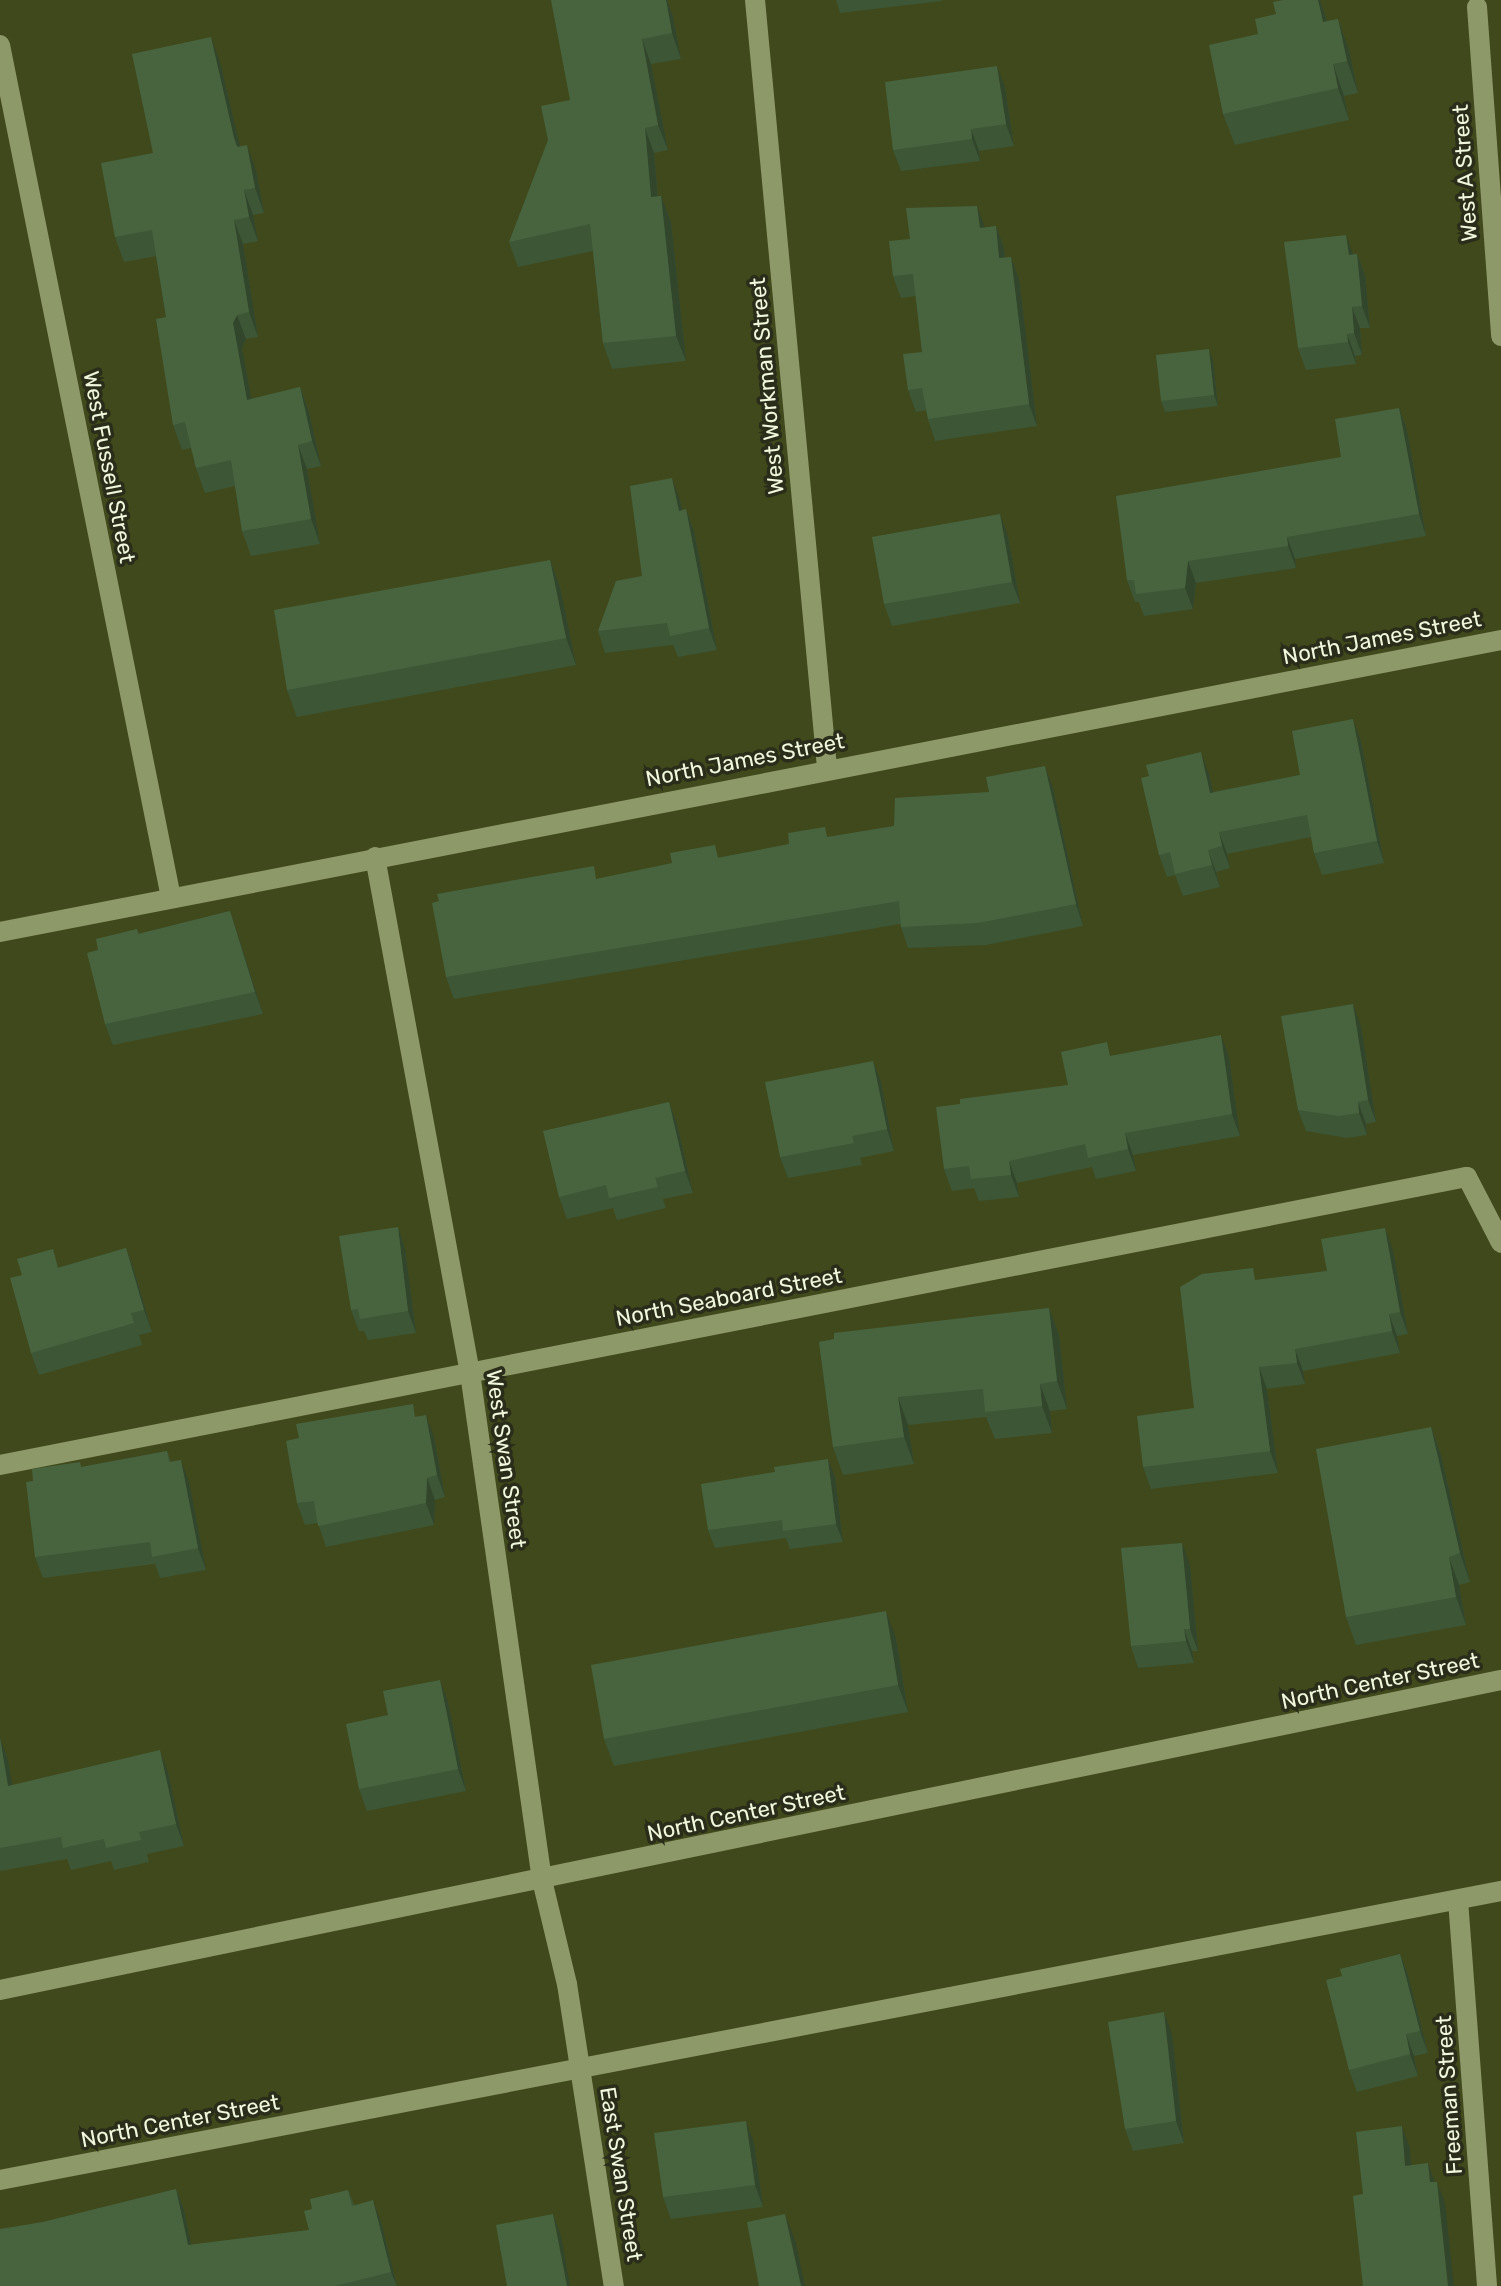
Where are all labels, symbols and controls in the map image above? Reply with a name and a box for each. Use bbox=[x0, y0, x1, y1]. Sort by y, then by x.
street label: West A Street bbox=[1447, 103, 1483, 243]
street label: West Workman Street bbox=[744, 276, 790, 496]
street label: West Fussell Street bbox=[77, 369, 141, 565]
street label: North James Street bbox=[1280, 606, 1484, 670]
street label: North James Street bbox=[643, 728, 847, 792]
street label: North Seaboard Street bbox=[614, 1262, 844, 1332]
street label: West Swan Street bbox=[480, 1368, 532, 1550]
street label: North Center Street bbox=[1278, 1647, 1482, 1715]
street label: North Center Street bbox=[644, 1779, 848, 1847]
street label: Freeman Street bbox=[1430, 2015, 1468, 2175]
street label: East Swan Street bbox=[594, 2085, 648, 2263]
street label: North Center Street bbox=[78, 2089, 282, 2153]

